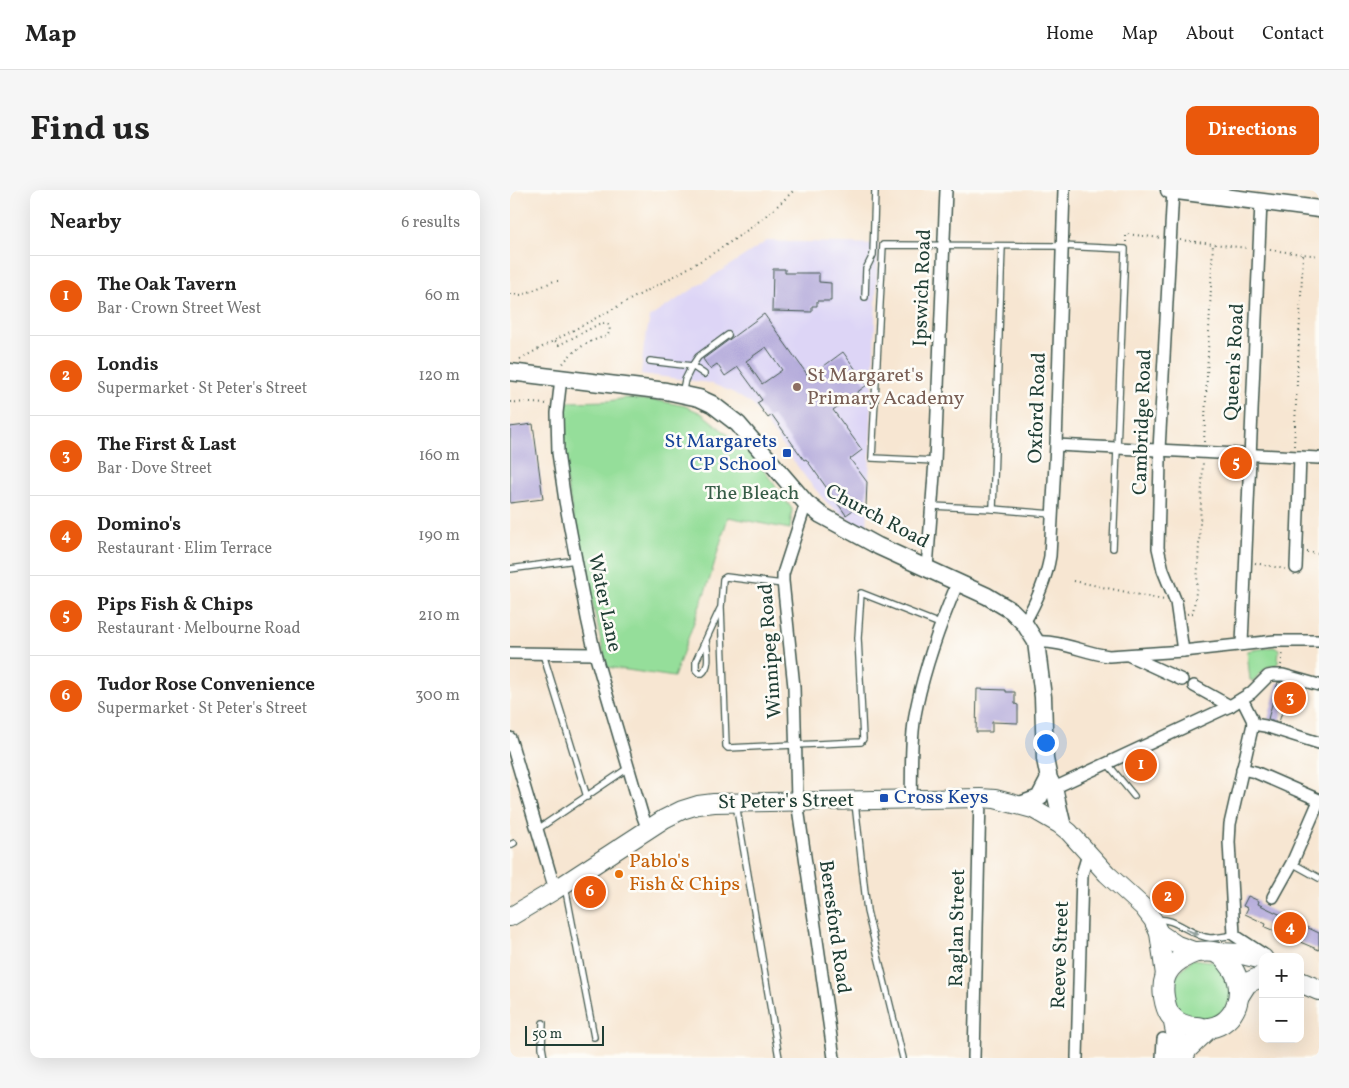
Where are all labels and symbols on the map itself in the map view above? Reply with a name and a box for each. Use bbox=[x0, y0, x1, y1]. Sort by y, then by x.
street label: Ipswich Road bbox=[907, 229, 939, 347]
street label: Queen's Road bbox=[1218, 303, 1252, 421]
street label: Cambridge Road bbox=[1126, 348, 1160, 496]
street label: Oxford Road bbox=[1022, 352, 1054, 464]
place label: St Margaret's Primary Academy bbox=[807, 362, 965, 413]
marker: St Margaret's Primary Academy bbox=[791, 381, 803, 393]
place label: St Margarets CP School bbox=[664, 428, 777, 479]
pin: 5 bbox=[1220, 444, 1252, 482]
marker: St Margarets CP School bbox=[781, 447, 793, 459]
street label: Church Road bbox=[820, 478, 934, 556]
park label: The Bleach bbox=[705, 480, 800, 508]
street label: Water Lane bbox=[580, 551, 628, 655]
street label: Winnipeg Road bbox=[752, 582, 790, 720]
pin: 3 bbox=[1274, 679, 1306, 717]
your location bbox=[1033, 730, 1059, 756]
pin: 1 bbox=[1125, 746, 1157, 784]
place label: Cross Keys bbox=[894, 784, 989, 812]
street label: St Peter's Street bbox=[718, 787, 854, 817]
marker: Cross Keys bbox=[878, 792, 890, 804]
place label: Pablo's Fish & Chips bbox=[629, 848, 740, 899]
street label: Beresford Road bbox=[811, 858, 857, 996]
marker: Pablo's Fish & Chips bbox=[613, 868, 625, 880]
street label: Raglan Street bbox=[943, 869, 973, 987]
pin: 6 bbox=[574, 873, 606, 911]
pin: 2 bbox=[1152, 878, 1184, 916]
street label: Reeve Street bbox=[1045, 900, 1077, 1010]
pin: 4 bbox=[1274, 909, 1306, 947]
one-way arrow bbox=[1185, 928, 1200, 936]
scale bar bbox=[525, 1023, 604, 1046]

